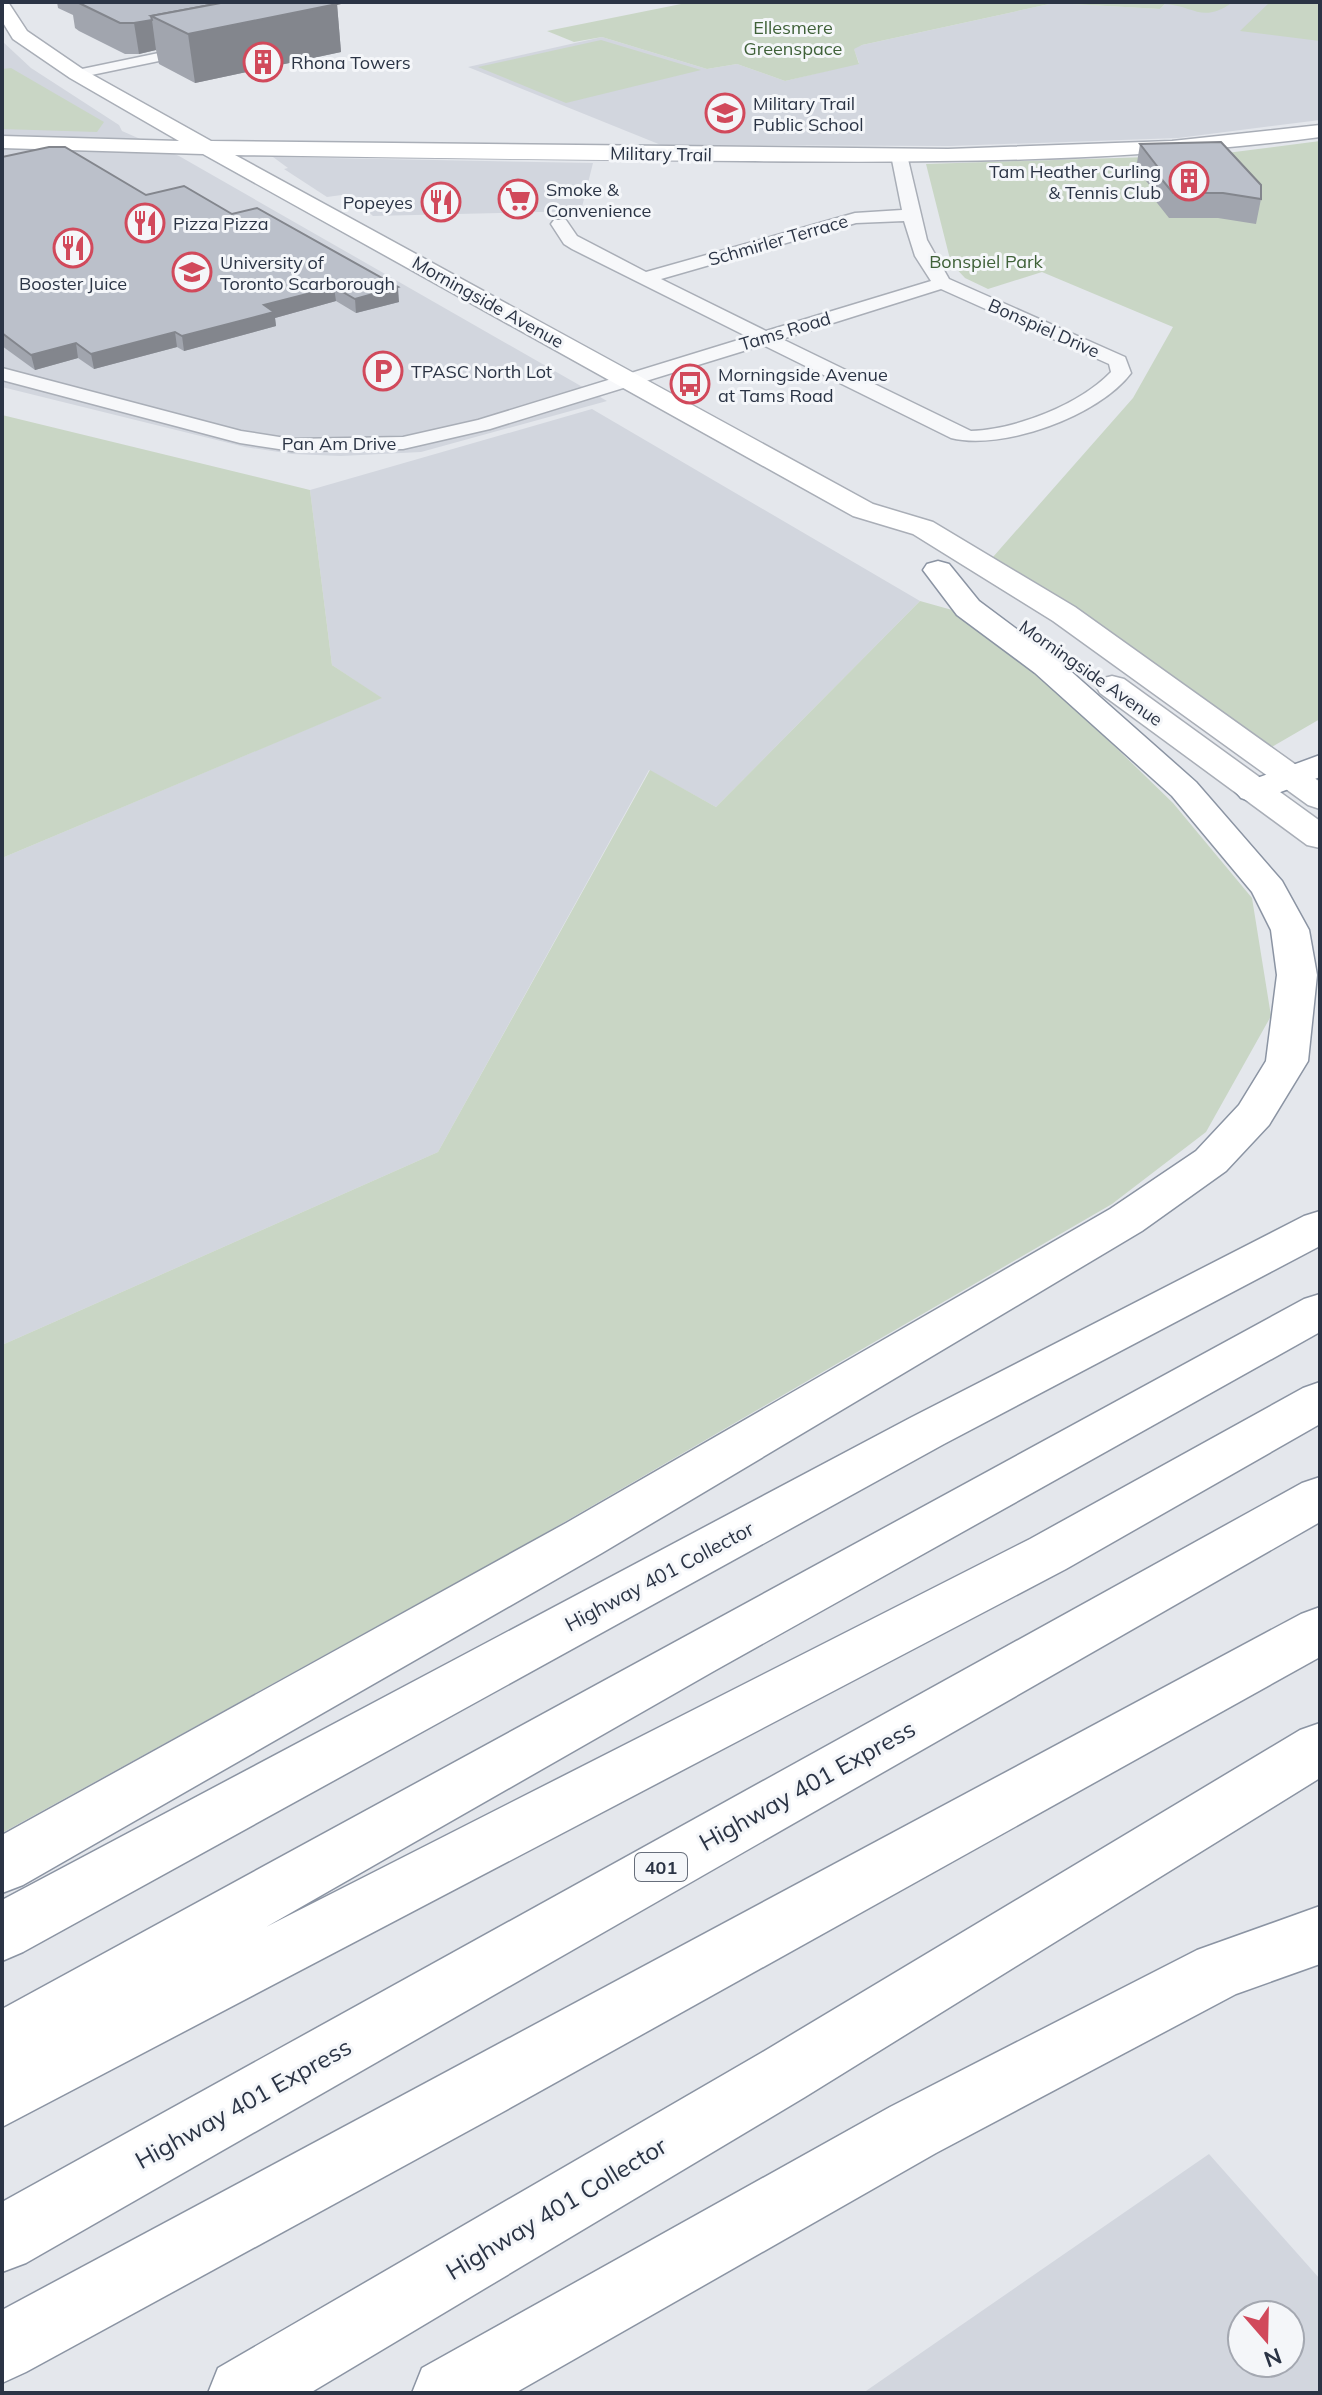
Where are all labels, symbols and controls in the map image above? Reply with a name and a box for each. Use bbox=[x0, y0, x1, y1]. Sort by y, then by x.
park label: Ellesmere Greenspace bbox=[744, 16, 842, 60]
building icon: Rhona Towers bbox=[242, 41, 284, 83]
place label: Rhona Towers bbox=[291, 51, 411, 74]
school or university icon: Military Trail Public School bbox=[704, 92, 746, 134]
place label: Military Trail Public School bbox=[753, 92, 863, 136]
street label: Military Trail bbox=[610, 142, 712, 166]
place label: Tam Heather Curling & Tennis Club bbox=[989, 160, 1161, 204]
building icon: Tam Heather Curling & Tennis Club bbox=[1168, 160, 1210, 202]
supermarket icon: Smoke & Convenience bbox=[497, 178, 539, 220]
place label: Smoke & Convenience bbox=[546, 178, 651, 222]
restaurant icon: Popeyes bbox=[420, 181, 462, 223]
place label: Popeyes bbox=[343, 191, 413, 214]
restaurant icon: Pizza Pizza bbox=[124, 202, 166, 244]
street label: Schmirler Terrace bbox=[706, 209, 850, 271]
place label: Pizza Pizza bbox=[173, 212, 269, 235]
restaurant icon: Booster Juice bbox=[52, 227, 94, 269]
park label: Bonspiel Park bbox=[929, 250, 1044, 273]
school or university icon: University of Toronto Scarborough bbox=[171, 251, 213, 293]
place label: University of Toronto Scarborough bbox=[220, 251, 395, 295]
street label: Morningside Avenue bbox=[408, 251, 568, 353]
place label: Booster Juice bbox=[19, 272, 127, 295]
street label: Bonspiel Drive bbox=[985, 293, 1103, 363]
street label: Tams Road bbox=[737, 306, 833, 356]
parking icon: TPASC North Lot bbox=[362, 350, 404, 392]
place label: TPASC North Lot bbox=[411, 360, 552, 383]
bus stop icon: Morningside Avenue at Tams Road bbox=[669, 363, 711, 405]
place label: Morningside Avenue at Tams Road bbox=[718, 363, 888, 407]
street label: Pan Am Drive bbox=[282, 432, 396, 455]
street label: Morningside Avenue bbox=[1015, 615, 1167, 731]
street label: Highway 401 Collector bbox=[560, 1515, 758, 1636]
street label: Highway 401 Express bbox=[694, 1713, 920, 1857]
road number: 401 bbox=[635, 1853, 687, 1881]
street label: Highway 401 Express bbox=[130, 2031, 356, 2175]
street label: Highway 401 Collector bbox=[440, 2130, 672, 2286]
north arrow bbox=[1226, 2299, 1306, 2379]
text: N bbox=[1260, 2342, 1285, 2374]

